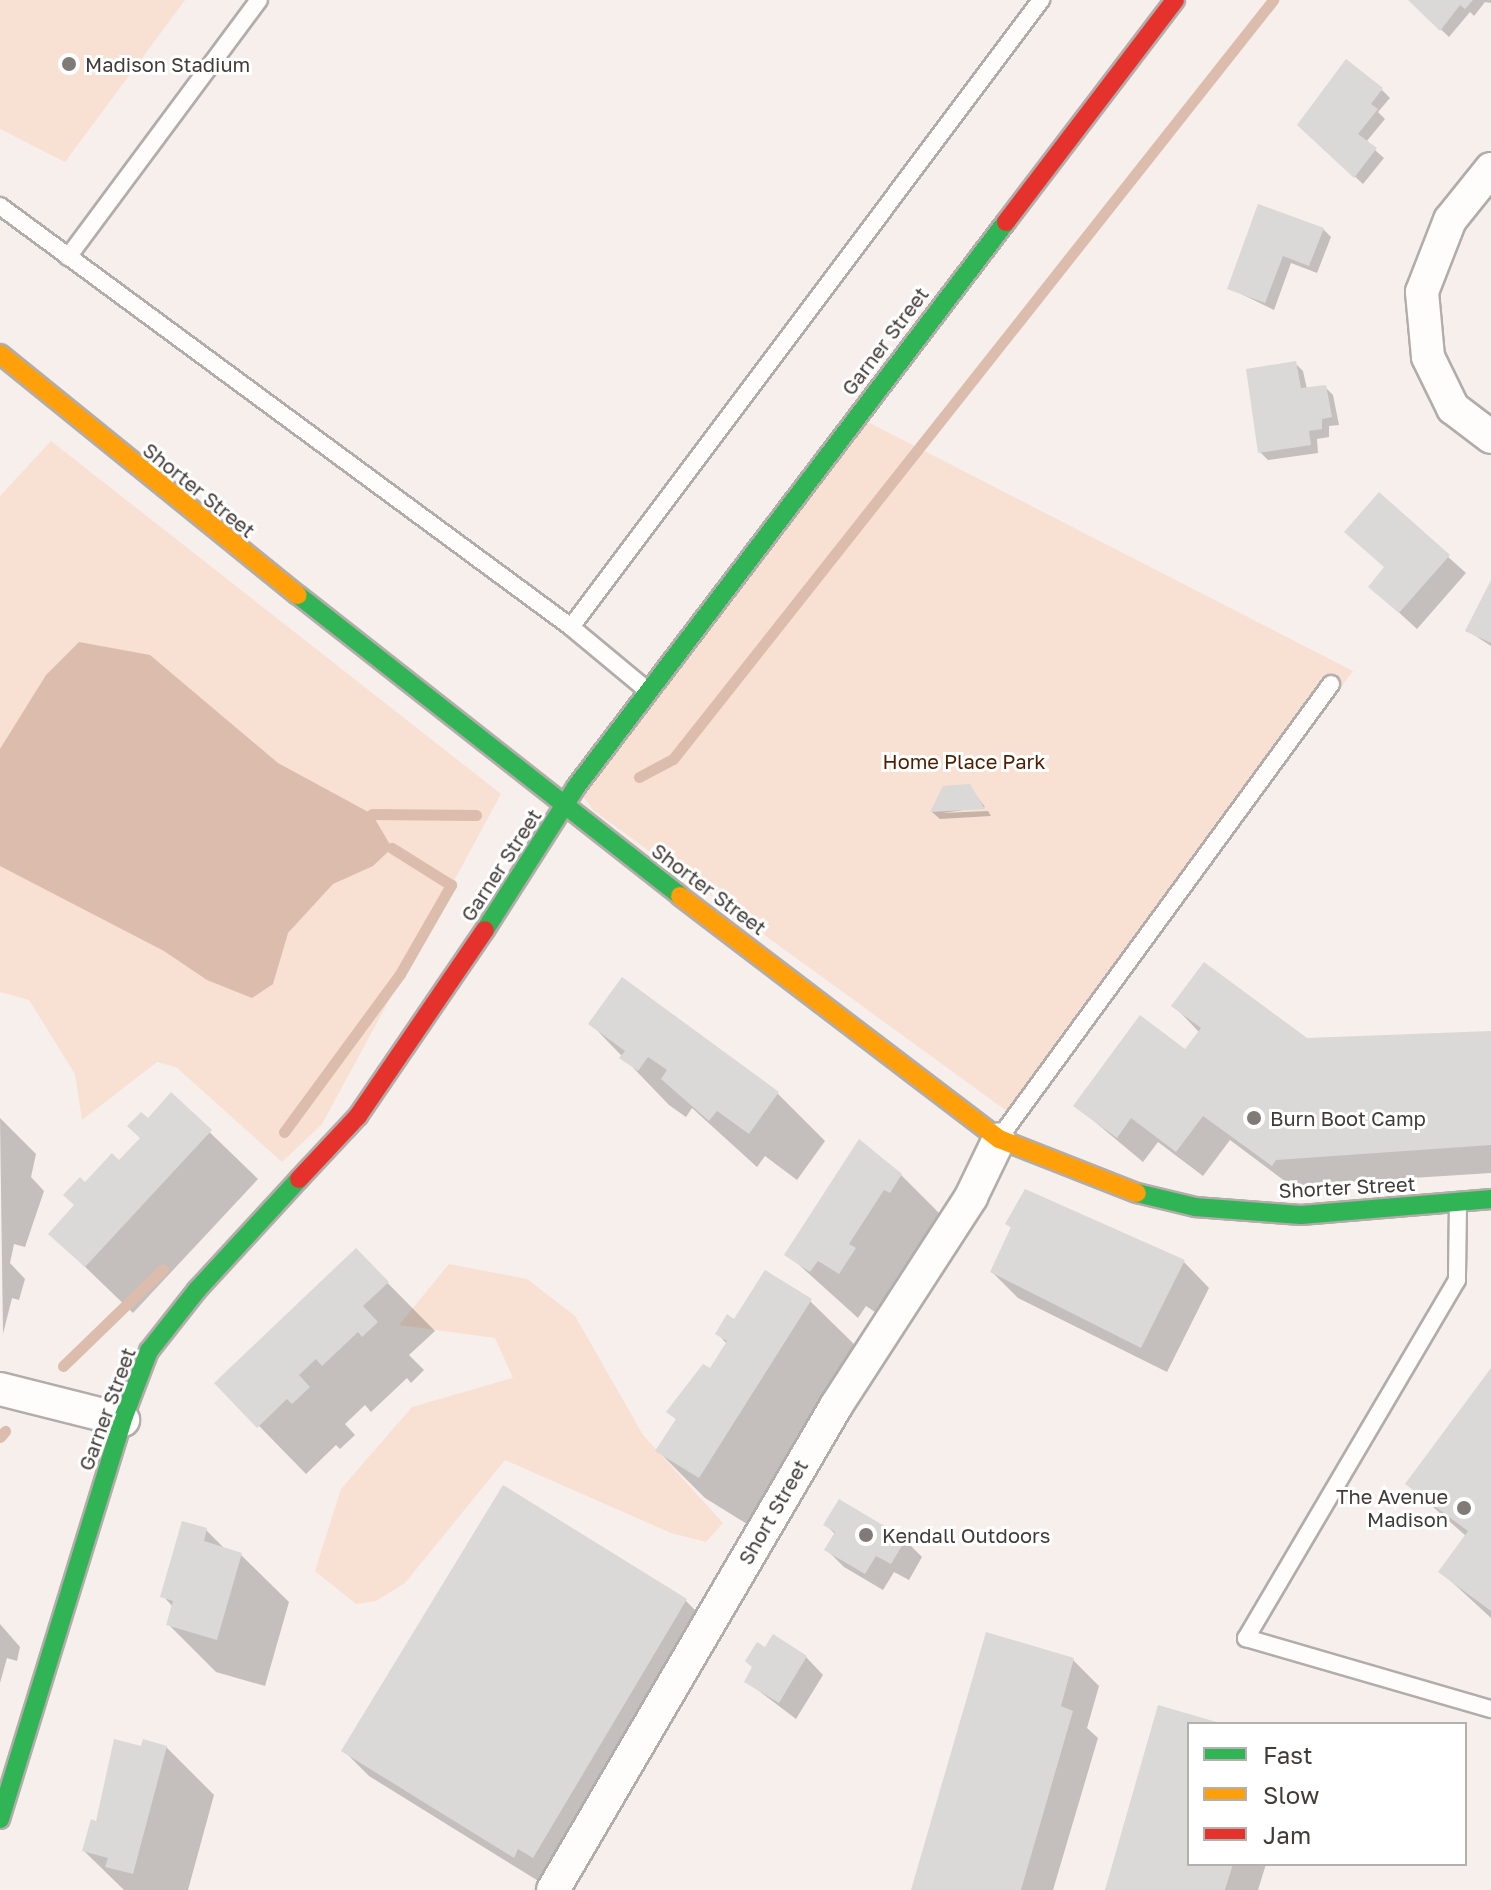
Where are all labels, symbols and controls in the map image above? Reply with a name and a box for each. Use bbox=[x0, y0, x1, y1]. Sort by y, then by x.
place label: Madison Stadium bbox=[85, 52, 250, 76]
marker: Madison Stadium bbox=[60, 55, 78, 73]
street label: Garner Street bbox=[837, 282, 933, 400]
street label: Shorter Street bbox=[138, 438, 260, 542]
park label: Home Place Park bbox=[882, 749, 1046, 773]
street label: Garner Street bbox=[456, 804, 546, 926]
street label: Shorter Street bbox=[647, 838, 771, 940]
place label: Burn Boot Camp bbox=[1270, 1106, 1426, 1130]
marker: Burn Boot Camp bbox=[1245, 1109, 1263, 1127]
street label: Shorter Street bbox=[1278, 1171, 1416, 1203]
street label: Garner Street bbox=[74, 1344, 140, 1474]
street label: Short Street bbox=[733, 1455, 813, 1569]
place label: The Avenue Madison bbox=[1336, 1484, 1448, 1531]
marker: The Avenue Madison bbox=[1455, 1499, 1473, 1517]
place label: Kendall Outdoors bbox=[882, 1523, 1050, 1547]
marker: Kendall Outdoors bbox=[857, 1526, 875, 1544]
legend bbox=[1187, 1722, 1467, 1866]
text: Fast bbox=[1263, 1740, 1313, 1769]
text: Slow bbox=[1263, 1780, 1319, 1809]
text: Jam bbox=[1263, 1820, 1311, 1849]

